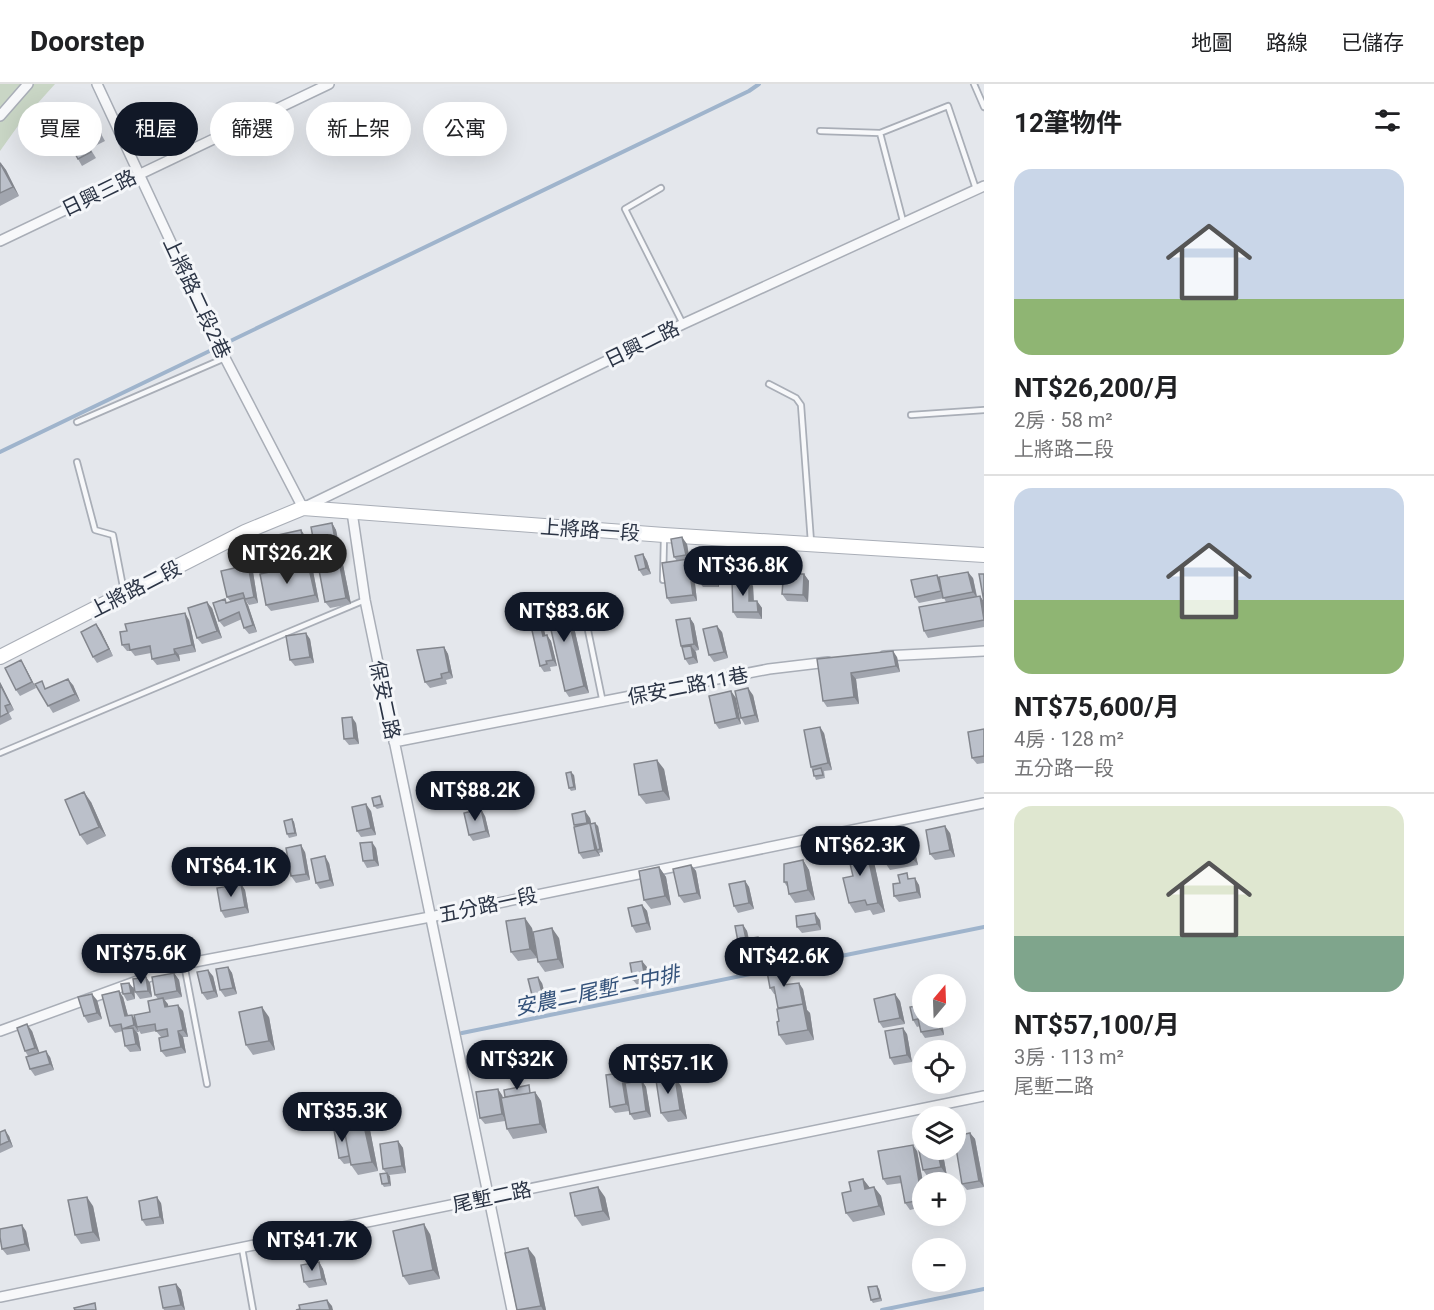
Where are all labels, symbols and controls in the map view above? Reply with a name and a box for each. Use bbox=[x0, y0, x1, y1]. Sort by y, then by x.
text: Doorstep bbox=[30, 25, 145, 58]
text: 地圖 bbox=[1191, 31, 1233, 55]
text: 路線 bbox=[1266, 31, 1308, 55]
text: 已儲存 bbox=[1341, 31, 1404, 55]
chip: 買屋 bbox=[18, 102, 102, 156]
chip: 租屋 bbox=[114, 102, 198, 156]
chip: 篩選 bbox=[210, 102, 294, 156]
chip: 新上架 bbox=[306, 102, 411, 156]
chip: 公寓 bbox=[423, 102, 507, 156]
icon: filters bbox=[1371, 104, 1404, 137]
text: 12筆物件 bbox=[1014, 108, 1122, 138]
street label: 日興三路 bbox=[58, 165, 140, 221]
icon: home bbox=[1155, 208, 1263, 316]
street label: 上將路二段2巷 bbox=[158, 233, 236, 363]
street label: 日興二路 bbox=[601, 316, 683, 372]
text: NT$26,200/月 bbox=[1014, 373, 1180, 403]
text: 2房 · 58 m² bbox=[1014, 408, 1113, 432]
text: 上將路二段 bbox=[1014, 437, 1114, 461]
street label: 上將路一段 bbox=[539, 515, 641, 545]
icon: home bbox=[1155, 527, 1263, 635]
pin: NT$26.2K bbox=[225, 534, 349, 585]
text: NT$26.2K bbox=[242, 541, 332, 565]
pin: NT$36.8K bbox=[681, 546, 805, 597]
text: NT$36.8K bbox=[698, 553, 788, 577]
street label: 上將路二段 bbox=[85, 556, 185, 622]
pin: NT$83.6K bbox=[502, 592, 626, 643]
text: NT$83.6K bbox=[519, 599, 609, 623]
street label: 保安二路 bbox=[365, 658, 405, 742]
street label: 保安二路11巷 bbox=[626, 663, 750, 709]
text: NT$75,600/月 bbox=[1014, 692, 1180, 722]
text: 4房 · 128 m² bbox=[1014, 727, 1124, 751]
text: 五分路一段 bbox=[1014, 756, 1114, 780]
pin: NT$88.2K bbox=[413, 771, 537, 822]
text: NT$88.2K bbox=[430, 778, 520, 802]
pin: NT$62.3K bbox=[798, 826, 922, 877]
text: NT$62.3K bbox=[815, 833, 905, 857]
icon: home bbox=[1155, 845, 1263, 953]
pin: NT$64.1K bbox=[169, 847, 293, 898]
text: NT$64.1K bbox=[186, 854, 276, 878]
street label: 五分路一段 bbox=[437, 883, 539, 927]
pin: NT$75.6K bbox=[79, 934, 203, 985]
pin: NT$42.6K bbox=[722, 937, 846, 988]
text: NT$75.6K bbox=[96, 941, 186, 965]
text: NT$42.6K bbox=[739, 944, 829, 968]
water label: 安農二尾塹二中排 bbox=[512, 961, 685, 1020]
north arrow bbox=[912, 974, 966, 1028]
map controls bbox=[912, 974, 966, 1292]
text: NT$57,100/月 bbox=[1014, 1010, 1180, 1040]
pin: NT$32K bbox=[468, 1040, 566, 1091]
button: locate bbox=[912, 1040, 966, 1094]
pin: NT$57.1K bbox=[606, 1044, 730, 1095]
text: 3房 · 113 m² bbox=[1014, 1045, 1124, 1069]
text: NT$32K bbox=[480, 1047, 554, 1071]
text: NT$57.1K bbox=[623, 1051, 713, 1075]
text: 尾塹二路 bbox=[1014, 1074, 1094, 1098]
pin: NT$35.3K bbox=[280, 1092, 404, 1143]
text: NT$35.3K bbox=[297, 1099, 387, 1123]
button: layers bbox=[912, 1106, 966, 1160]
button: + bbox=[912, 1172, 966, 1226]
street label: 尾塹二路 bbox=[450, 1177, 534, 1217]
pin: NT$41.7K bbox=[250, 1221, 374, 1272]
text: NT$41.7K bbox=[267, 1228, 357, 1252]
button: − bbox=[912, 1238, 966, 1292]

